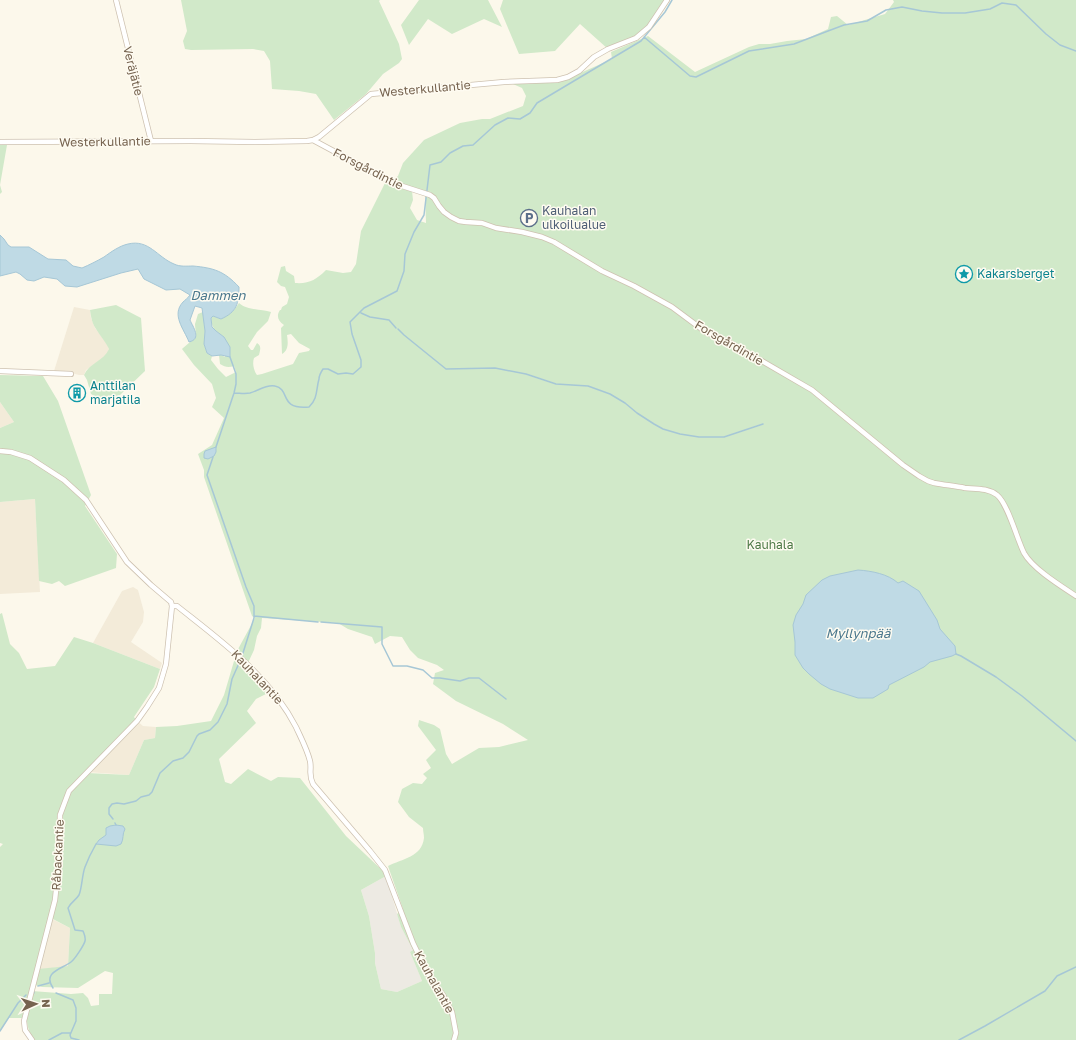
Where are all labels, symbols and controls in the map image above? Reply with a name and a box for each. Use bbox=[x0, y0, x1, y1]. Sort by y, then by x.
street label: Veräjätie bbox=[120, 45, 147, 97]
street label: Westerkullantie bbox=[379, 77, 471, 100]
street label: Westerkullantie bbox=[59, 133, 151, 150]
street label: Forsgårdintie bbox=[331, 144, 406, 193]
place label: Kauhalan ulkoilualue bbox=[542, 203, 606, 232]
parking icon: Kauhalan ulkoilualue bbox=[519, 208, 539, 228]
place icon: Kakarsberget bbox=[954, 264, 974, 284]
place label: Kakarsberget bbox=[977, 266, 1055, 281]
water label: Dammen bbox=[191, 287, 246, 303]
street label: Forsgårdintie bbox=[692, 317, 766, 368]
place label: Anttilan marjatila bbox=[90, 378, 141, 407]
building icon: Anttilan marjatila bbox=[67, 383, 87, 403]
park label: Kauhala bbox=[747, 537, 793, 552]
water label: Myllynpää bbox=[826, 625, 892, 641]
street label: Kauhalantie bbox=[228, 646, 286, 707]
street label: Råbackantie bbox=[48, 819, 67, 891]
street label: Kauhalantie bbox=[411, 948, 458, 1016]
north arrow bbox=[16, 984, 56, 1024]
text: N bbox=[40, 999, 53, 1008]

